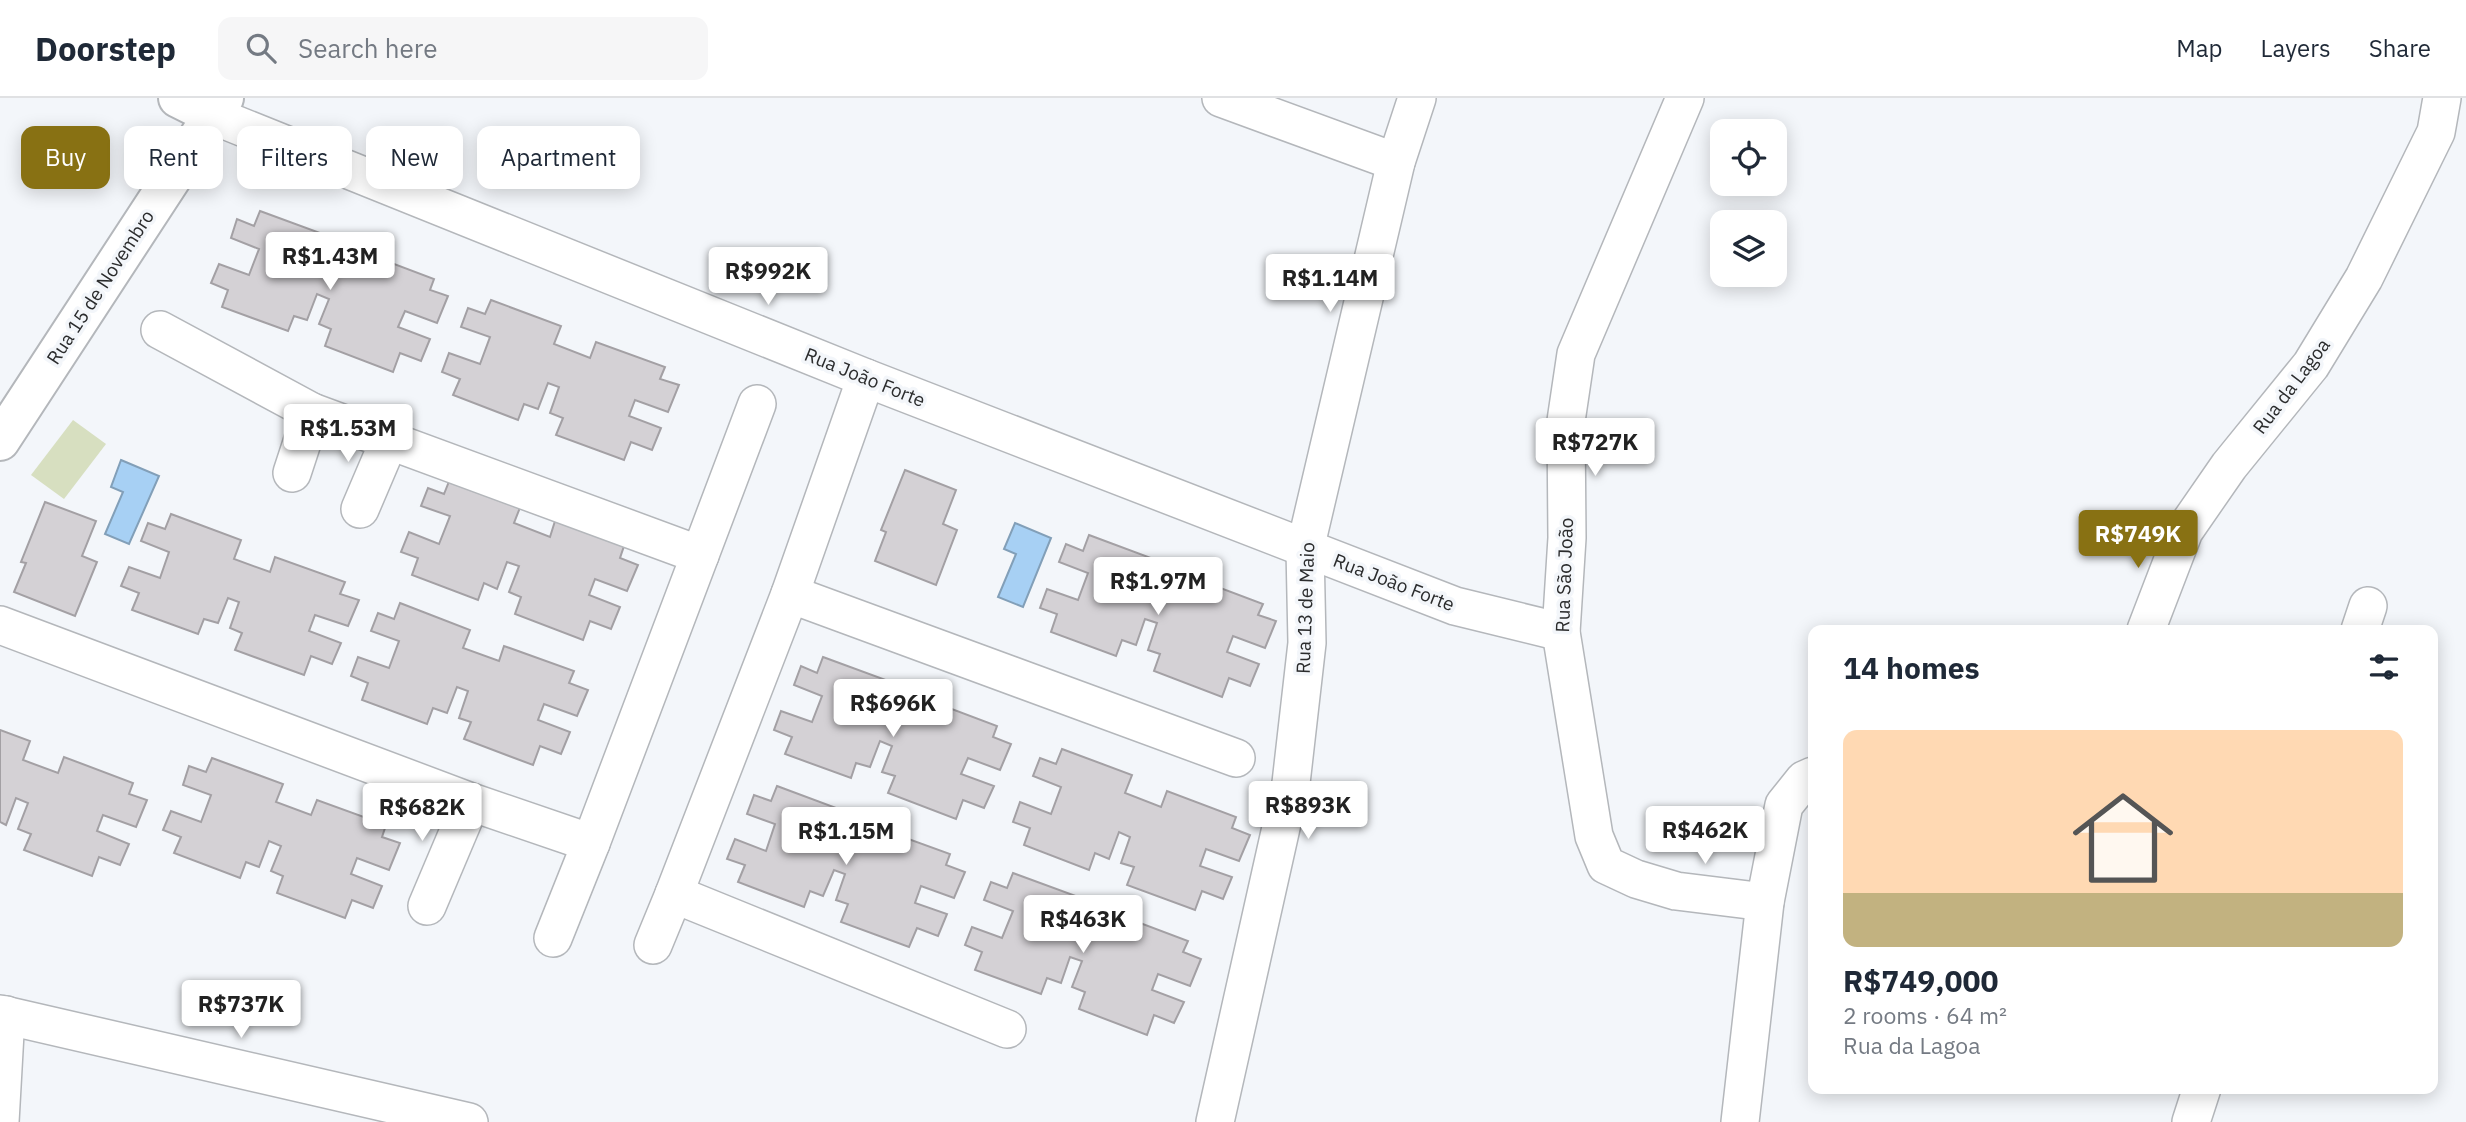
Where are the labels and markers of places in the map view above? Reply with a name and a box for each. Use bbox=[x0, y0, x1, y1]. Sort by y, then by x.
pin: R$1.43M bbox=[265, 232, 395, 292]
pin: R$992K bbox=[711, 248, 825, 307]
pin: R$1.14M bbox=[1265, 254, 1395, 314]
pin: R$1.53M bbox=[283, 404, 413, 464]
pin: R$727K bbox=[1538, 418, 1652, 478]
pin: R$749K bbox=[2081, 510, 2195, 570]
pin: R$1.97M bbox=[1093, 558, 1223, 617]
pin: R$696K bbox=[836, 680, 950, 739]
pin: R$893K bbox=[1251, 782, 1365, 841]
pin: R$682K bbox=[365, 784, 479, 843]
pin: R$462K bbox=[1648, 806, 1762, 866]
pin: R$1.15M bbox=[781, 808, 911, 867]
pin: R$463K bbox=[1026, 896, 1140, 955]
pin: R$737K bbox=[184, 981, 298, 1040]

